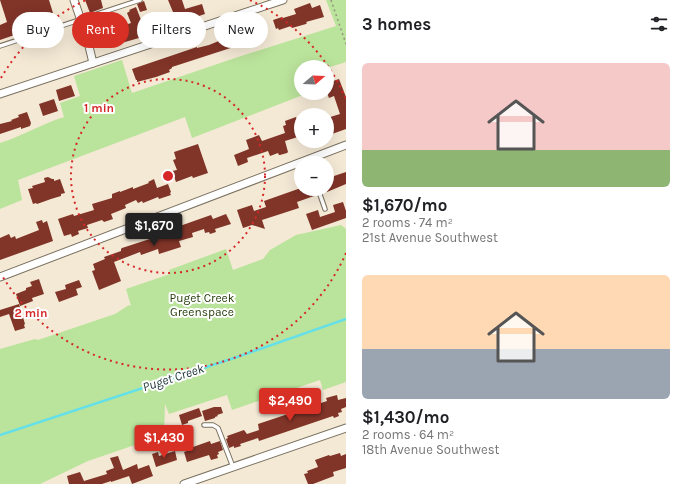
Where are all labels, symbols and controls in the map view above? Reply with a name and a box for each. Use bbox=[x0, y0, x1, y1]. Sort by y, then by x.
chip: Buy bbox=[12, 12, 64, 48]
chip: Rent bbox=[72, 12, 129, 48]
chip: Filters bbox=[137, 12, 206, 48]
chip: New bbox=[214, 12, 268, 48]
icon: filters bbox=[648, 13, 670, 35]
text: 3 homes bbox=[362, 14, 431, 34]
north arrow bbox=[294, 60, 334, 100]
map controls bbox=[294, 60, 334, 196]
icon: home bbox=[480, 89, 552, 161]
text: 1 min bbox=[84, 101, 114, 115]
button: + bbox=[294, 108, 334, 148]
button: − bbox=[294, 156, 334, 196]
centre of rings bbox=[161, 169, 175, 183]
text: $1,670/mo bbox=[362, 195, 447, 215]
pin: $1,670 bbox=[121, 213, 187, 247]
text: 2 rooms · 74 m² bbox=[362, 215, 453, 230]
text: $1,670 bbox=[134, 218, 174, 233]
text: 21st Avenue Southwest bbox=[362, 230, 498, 245]
park label: Puget Creek Greenspace bbox=[170, 291, 235, 319]
icon: home bbox=[480, 301, 552, 373]
text: 2 min bbox=[14, 306, 48, 320]
water label: Puget Creek bbox=[141, 360, 206, 394]
pin: $2,490 bbox=[257, 388, 323, 422]
text: $2,490 bbox=[268, 393, 312, 408]
text: $1,430/mo bbox=[362, 407, 449, 427]
pin: $1,430 bbox=[131, 425, 197, 459]
text: 2 rooms · 64 m² bbox=[362, 427, 454, 442]
text: $1,430 bbox=[144, 430, 184, 445]
text: 18th Avenue Southwest bbox=[362, 442, 499, 457]

